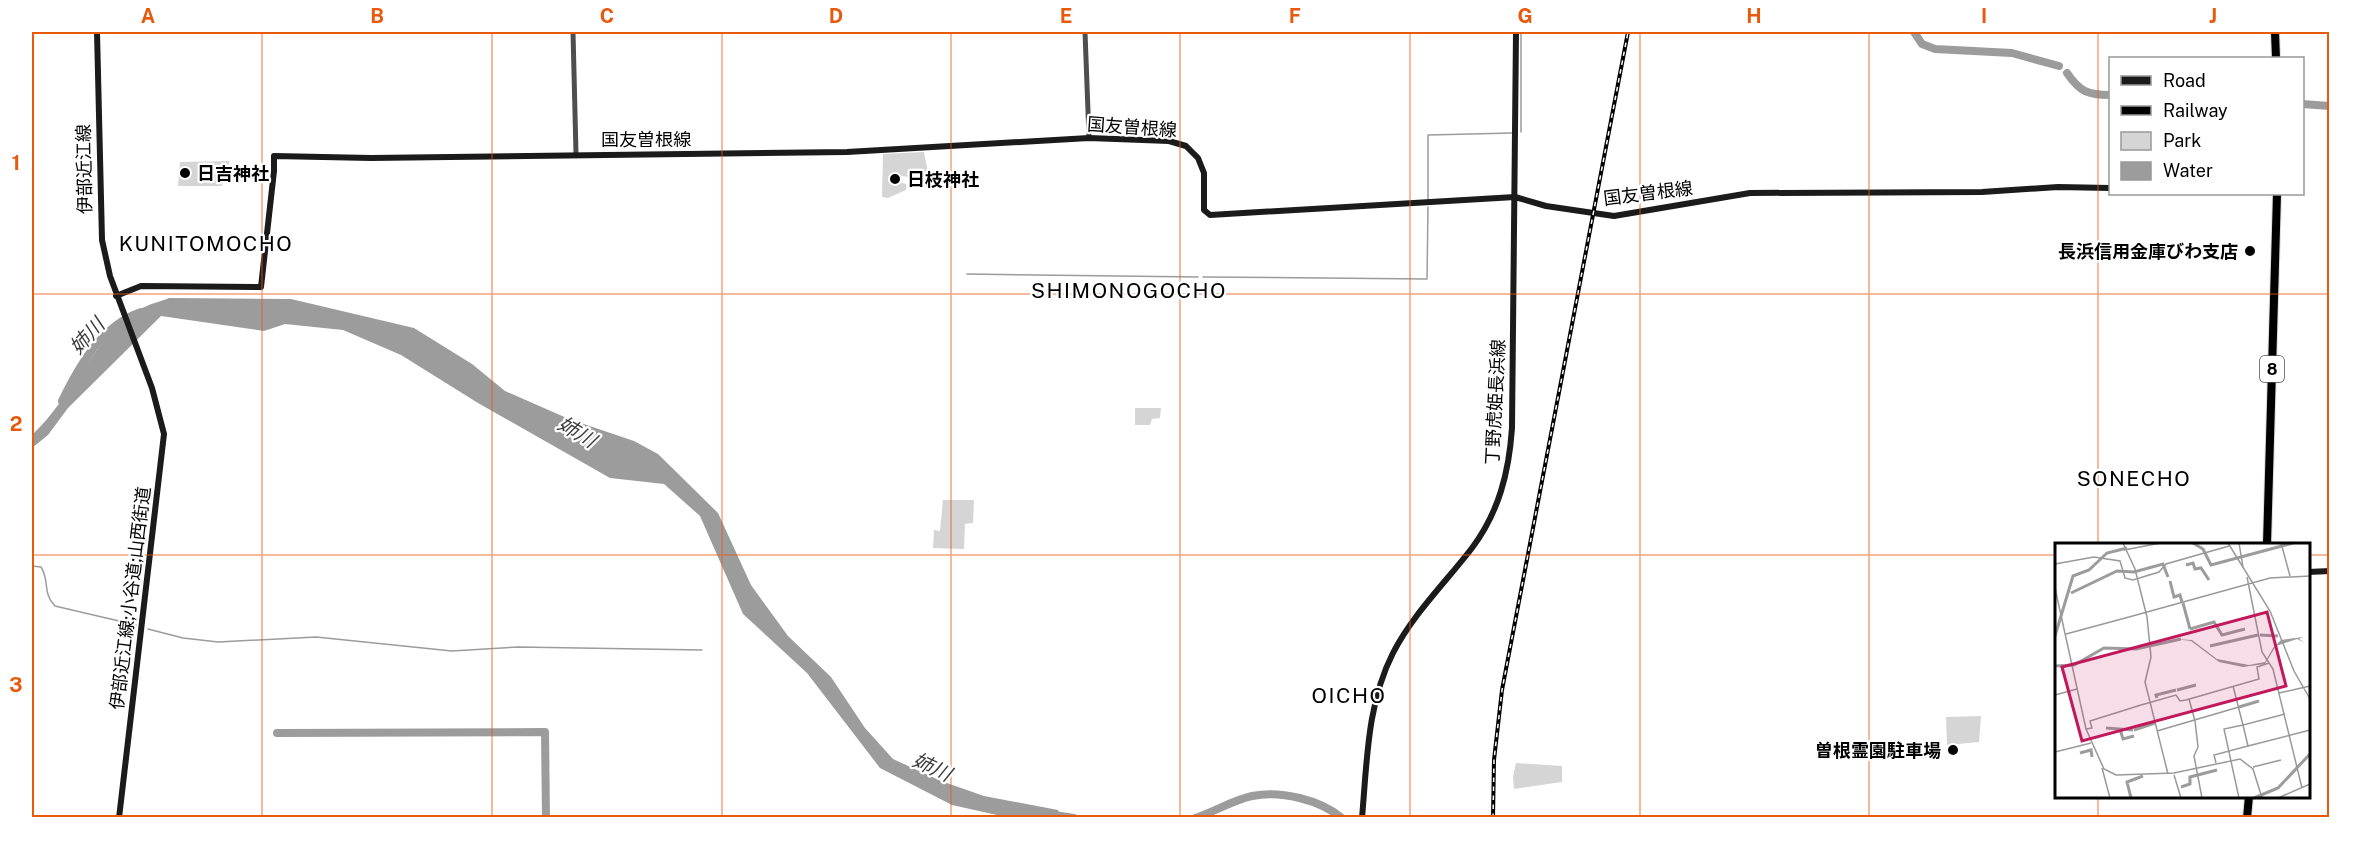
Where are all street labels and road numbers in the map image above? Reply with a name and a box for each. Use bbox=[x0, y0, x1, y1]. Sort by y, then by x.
street label: 国友曽根線 bbox=[1086, 113, 1178, 141]
street label: 伊部近江線 bbox=[73, 124, 95, 214]
street label: 国友曽根線 bbox=[601, 129, 691, 150]
street label: 国友曽根線 bbox=[1602, 177, 1694, 209]
street label: 丁野虎姫長浜線 bbox=[1481, 339, 1509, 465]
road number: 8 bbox=[2260, 356, 2284, 382]
street label: 伊部近江線;小谷道;山西街道 bbox=[106, 485, 154, 711]

